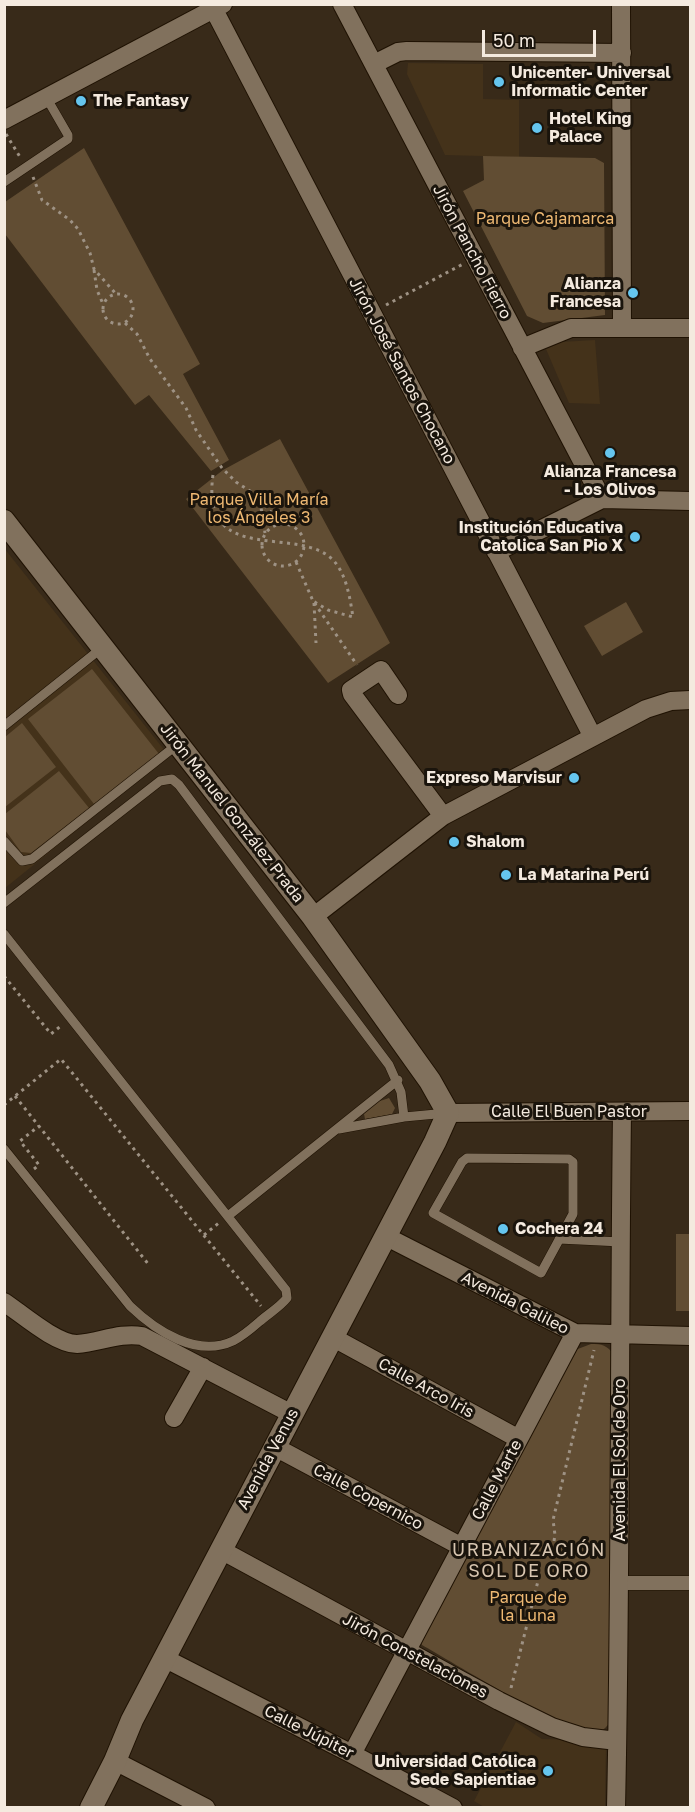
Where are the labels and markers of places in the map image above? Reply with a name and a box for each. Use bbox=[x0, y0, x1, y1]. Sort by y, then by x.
place label: Unicenter- Universal Informatic Center bbox=[511, 63, 671, 101]
marker: Unicenter- Universal Informatic Center bbox=[492, 75, 506, 89]
place label: The Fantasy bbox=[93, 91, 189, 111]
marker: The Fantasy bbox=[74, 94, 88, 108]
place label: Hotel King Palace bbox=[549, 109, 631, 147]
marker: Hotel King Palace bbox=[530, 121, 544, 135]
place label: Alianza Francesa bbox=[550, 274, 621, 312]
marker: Alianza Francesa bbox=[626, 286, 640, 300]
marker: Alianza Francesa - Los Olivos bbox=[603, 446, 617, 460]
place label: Alianza Francesa - Los Olivos bbox=[544, 462, 676, 500]
place label: Institución Educativa Catolica San Pio X bbox=[459, 518, 623, 556]
marker: Institución Educativa Catolica San Pio X bbox=[628, 530, 642, 544]
place label: Expreso Marvisur bbox=[426, 768, 562, 788]
marker: Expreso Marvisur bbox=[567, 771, 581, 785]
place label: Shalom bbox=[466, 832, 525, 852]
marker: Shalom bbox=[447, 835, 461, 849]
place label: La Matarina Perú bbox=[518, 865, 649, 885]
marker: La Matarina Perú bbox=[499, 868, 513, 882]
place label: Cochera 24 bbox=[515, 1219, 603, 1239]
marker: Cochera 24 bbox=[496, 1222, 510, 1236]
place label: Universidad Católica Sede Sapientiae bbox=[374, 1752, 536, 1790]
marker: Universidad Católica Sede Sapientiae bbox=[541, 1764, 555, 1778]

